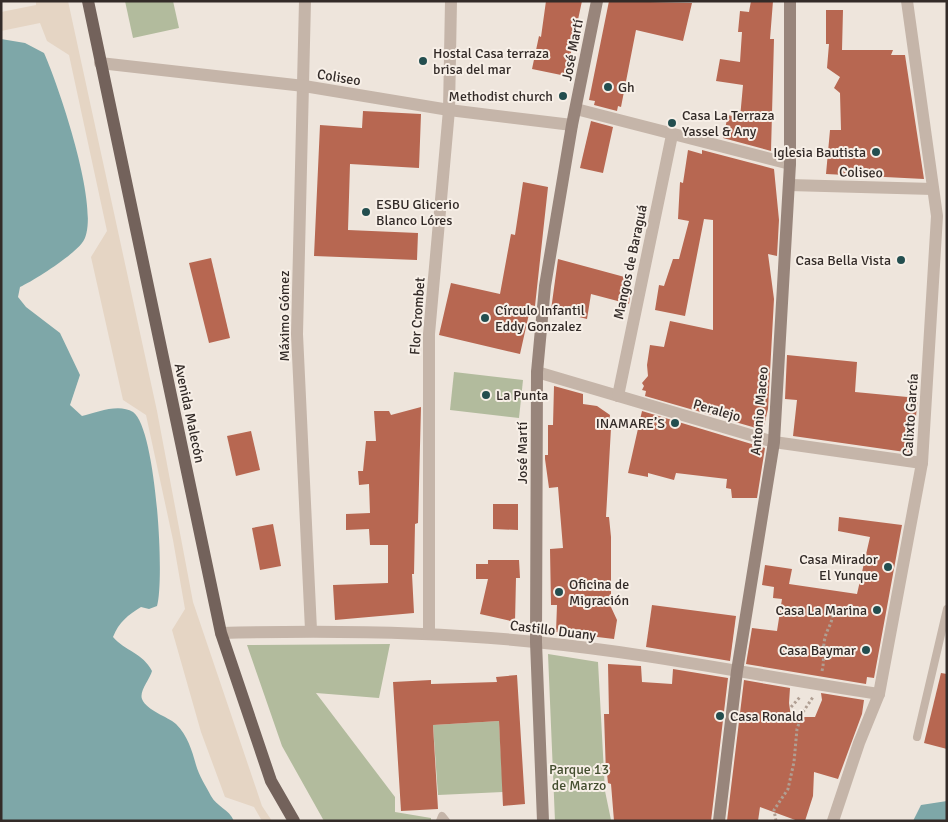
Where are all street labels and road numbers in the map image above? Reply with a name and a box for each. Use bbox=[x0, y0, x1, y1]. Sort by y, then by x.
street label: José Martí bbox=[558, 18, 587, 82]
street label: Coliseo bbox=[316, 66, 362, 89]
street label: Coliseo bbox=[839, 164, 883, 181]
street label: Mangos de Baraguá bbox=[610, 203, 651, 321]
street label: Máximo Gómez bbox=[276, 271, 293, 361]
street label: Flor Crombet bbox=[406, 277, 429, 355]
street label: Avenida Malecón bbox=[171, 362, 208, 464]
street label: Antonio Maceo bbox=[747, 366, 772, 456]
street label: Calixto García bbox=[899, 373, 922, 457]
street label: Peralejo bbox=[691, 396, 743, 425]
street label: José Martí bbox=[514, 422, 531, 484]
street label: Castillo Duany bbox=[509, 617, 597, 644]

